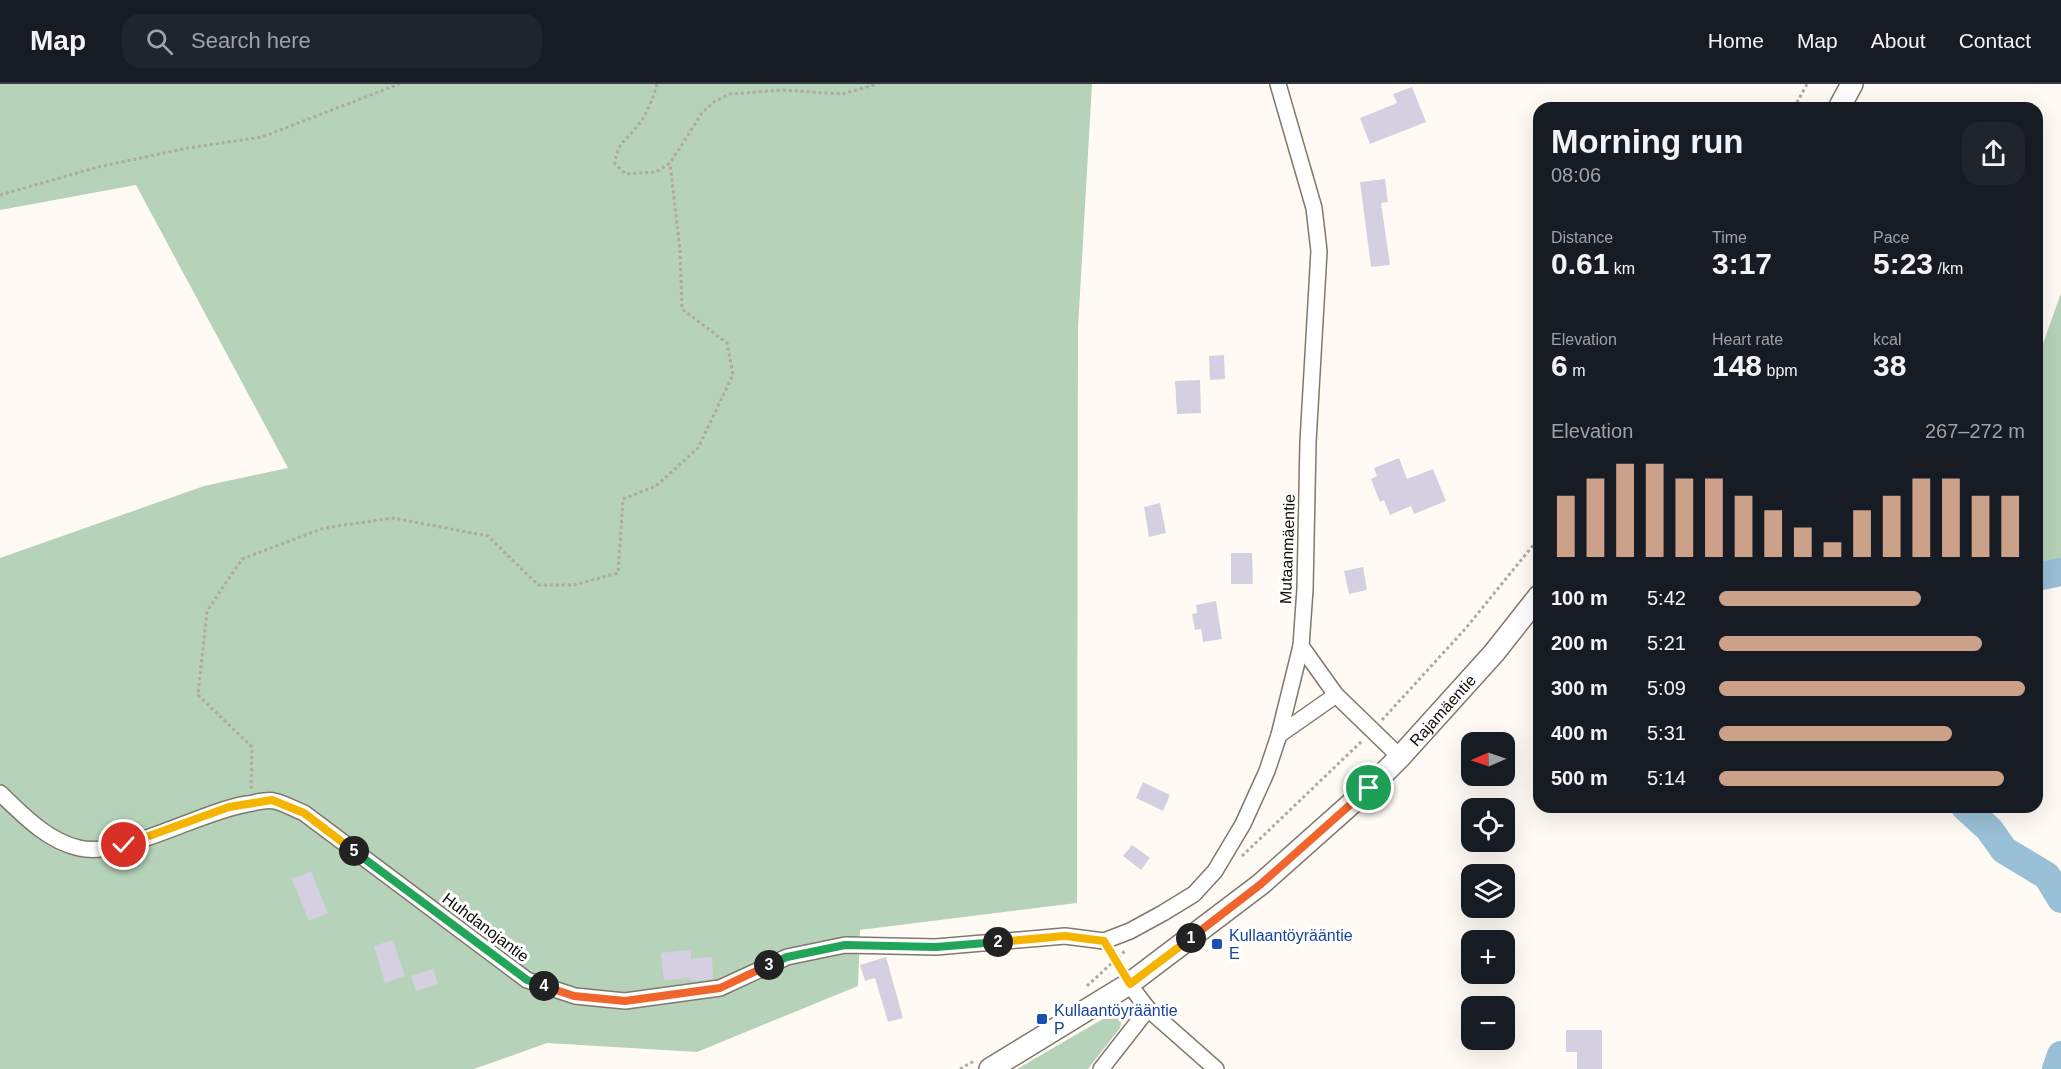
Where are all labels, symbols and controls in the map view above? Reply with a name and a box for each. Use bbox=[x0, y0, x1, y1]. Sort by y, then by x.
search box bbox=[122, 14, 542, 68]
text: Map bbox=[30, 25, 86, 56]
icon: search bbox=[143, 25, 176, 58]
text: Search here bbox=[191, 28, 311, 53]
text: Home bbox=[1708, 29, 1764, 52]
text: Map bbox=[1797, 29, 1838, 52]
text: About bbox=[1871, 29, 1926, 52]
text: Contact bbox=[1959, 29, 2031, 52]
button: share bbox=[1962, 122, 2025, 185]
text: Morning run bbox=[1551, 123, 1743, 160]
text: 08:06 bbox=[1551, 164, 1601, 186]
text: Distance bbox=[1551, 229, 1613, 246]
text: Time bbox=[1712, 229, 1747, 246]
text: Pace bbox=[1873, 229, 1909, 246]
text: 0.61 bbox=[1551, 247, 1609, 280]
text: 3:17 bbox=[1712, 247, 1772, 280]
text: 5:23 bbox=[1873, 247, 1933, 280]
text: km bbox=[1609, 260, 1635, 277]
text: /km bbox=[1933, 260, 1963, 277]
text: Elevation bbox=[1551, 331, 1617, 348]
text: Heart rate bbox=[1712, 331, 1783, 348]
text: kcal bbox=[1873, 331, 1901, 348]
text: 6 bbox=[1551, 349, 1568, 382]
text: 148 bbox=[1712, 349, 1762, 382]
text: 38 bbox=[1873, 349, 1906, 382]
text: m bbox=[1568, 362, 1585, 379]
text: bpm bbox=[1762, 362, 1798, 379]
text: Elevation bbox=[1551, 420, 1633, 442]
text: 267–272 m bbox=[1925, 420, 2025, 442]
street label: Mutaanmäentie bbox=[1277, 494, 1298, 604]
text: 100 m bbox=[1551, 587, 1608, 609]
text: 5:42 bbox=[1647, 587, 1686, 609]
text: 200 m bbox=[1551, 632, 1608, 654]
text: 5:21 bbox=[1647, 632, 1686, 654]
street label: Rajamäentie bbox=[1406, 671, 1479, 750]
text: 300 m bbox=[1551, 677, 1608, 699]
text: 5:09 bbox=[1647, 677, 1686, 699]
text: 400 m bbox=[1551, 722, 1608, 744]
text: 5:31 bbox=[1647, 722, 1686, 744]
north arrow bbox=[1461, 732, 1515, 786]
map controls bbox=[1461, 732, 1515, 1050]
pin bbox=[1343, 762, 1394, 813]
text: 500 m bbox=[1551, 767, 1608, 789]
text: 5:14 bbox=[1647, 767, 1686, 789]
icon: arrive bbox=[1352, 771, 1385, 804]
button: locate bbox=[1461, 798, 1515, 852]
pin bbox=[98, 819, 149, 870]
icon: check bbox=[107, 828, 140, 861]
pin: 5 bbox=[339, 836, 369, 866]
text: 5 bbox=[350, 842, 358, 859]
button: layers bbox=[1461, 864, 1515, 918]
street label: Huhdanojantie bbox=[439, 890, 532, 965]
pin: 1 bbox=[1176, 923, 1206, 953]
pin: 2 bbox=[983, 927, 1013, 957]
place label: Kullaantöyrääntie E bbox=[1229, 927, 1353, 962]
text: 1 bbox=[1187, 929, 1195, 946]
button: + bbox=[1461, 930, 1515, 984]
text: 2 bbox=[994, 933, 1002, 950]
marker: Kullaantöyrääntie E bbox=[1210, 937, 1224, 951]
pin: 3 bbox=[754, 950, 784, 980]
text: 3 bbox=[765, 956, 773, 973]
pin: 4 bbox=[529, 971, 559, 1001]
text: 4 bbox=[540, 977, 548, 994]
button: − bbox=[1461, 996, 1515, 1050]
place label: Kullaantöyrääntie P bbox=[1054, 1002, 1178, 1037]
marker: Kullaantöyrääntie P bbox=[1035, 1012, 1049, 1026]

